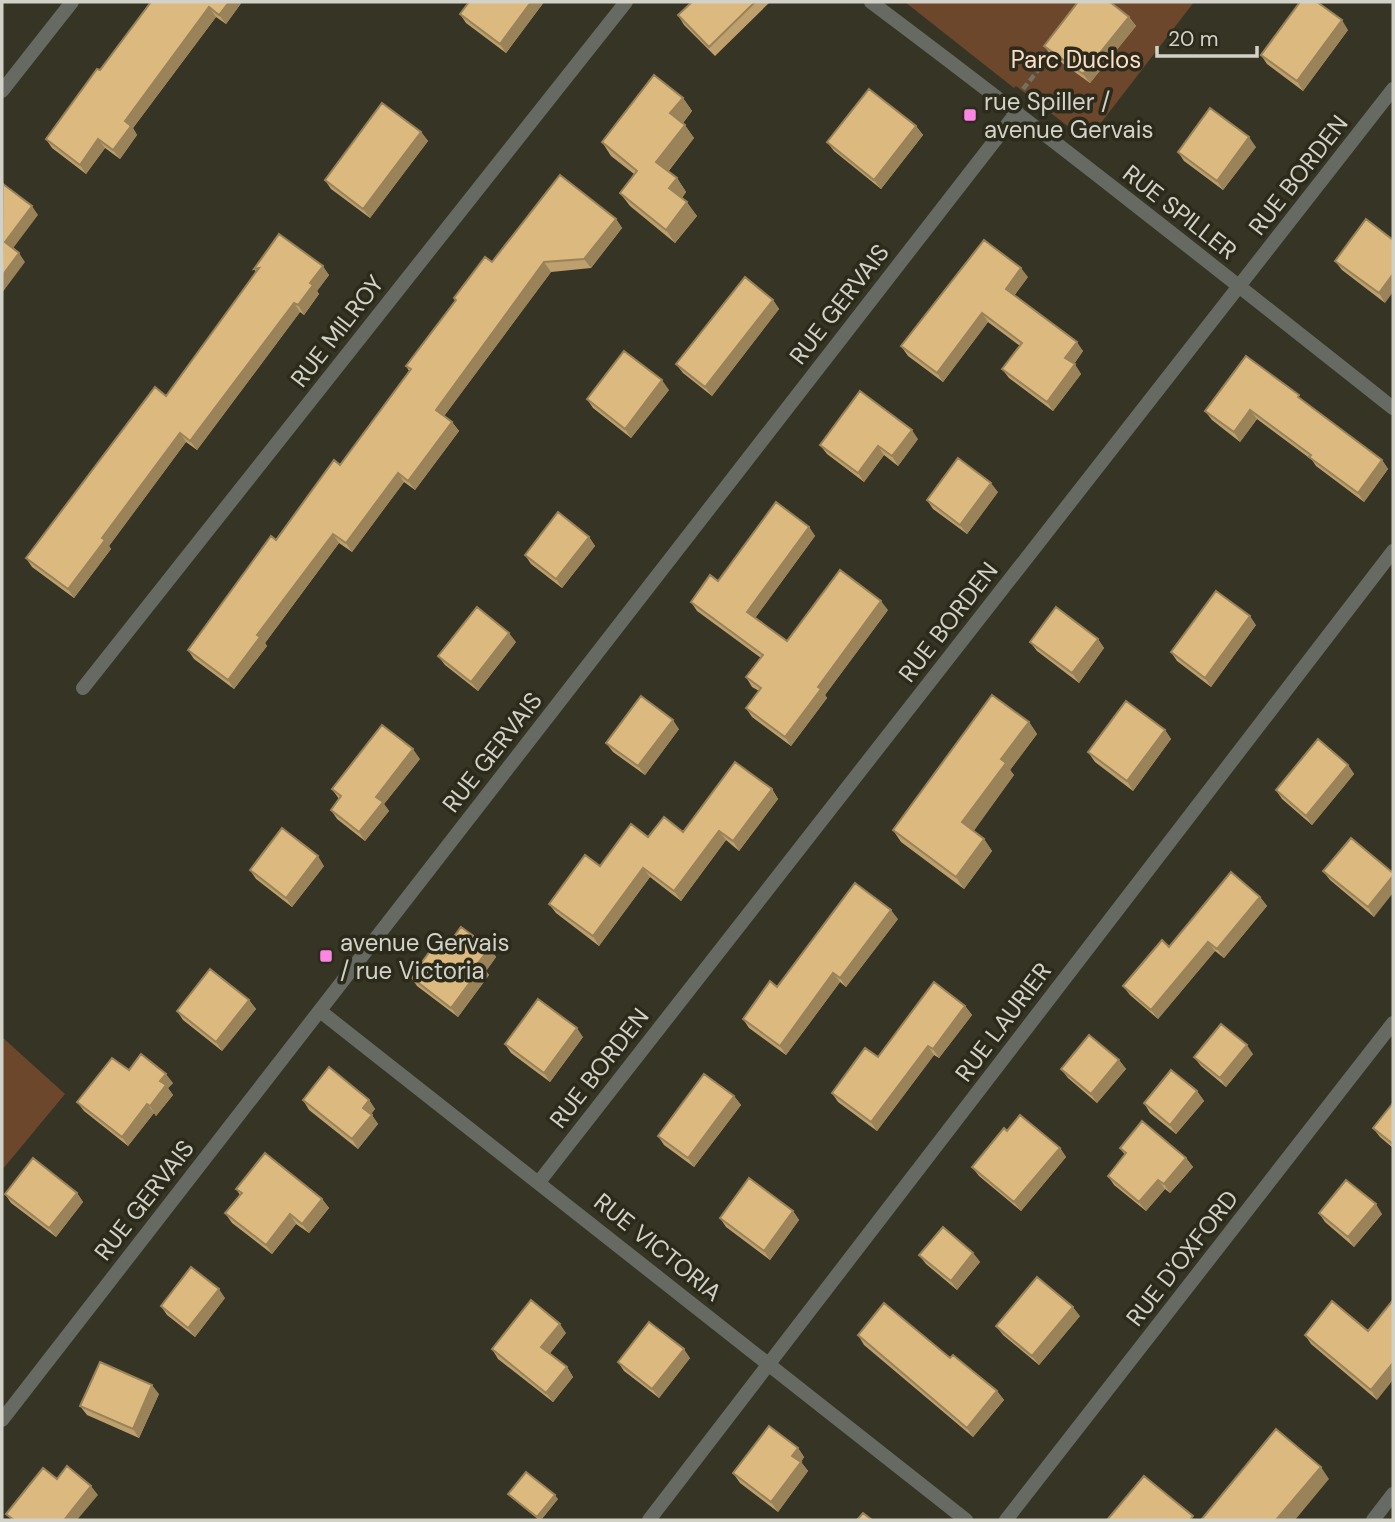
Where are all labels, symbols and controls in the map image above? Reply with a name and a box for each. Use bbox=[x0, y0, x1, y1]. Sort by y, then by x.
scale bar bbox=[1157, 14, 1257, 58]
text: 20 m bbox=[1168, 25, 1219, 53]
park label: Parc Duclos bbox=[1011, 44, 1141, 75]
place label: rue Spiller / avenue Gervais bbox=[984, 86, 1153, 145]
marker: rue Spiller / avenue Gervais bbox=[962, 107, 978, 123]
street label: RUE BORDEN bbox=[1241, 109, 1355, 241]
street label: RUE SPILLER bbox=[1117, 158, 1243, 266]
street label: RUE GERVAIS bbox=[782, 238, 896, 370]
street label: RUE MILROY bbox=[284, 269, 390, 393]
street label: RUE BORDEN bbox=[891, 556, 1005, 688]
street label: RUE GERVAIS bbox=[435, 686, 549, 818]
place label: avenue Gervais / rue Victoria bbox=[340, 927, 509, 986]
marker: avenue Gervais / rue Victoria bbox=[318, 948, 334, 964]
street label: RUE LAURIER bbox=[948, 956, 1058, 1088]
street label: RUE BORDEN bbox=[542, 1002, 656, 1134]
street label: RUE GERVAIS bbox=[87, 1134, 201, 1266]
street label: RUE D'OXFORD bbox=[1119, 1184, 1245, 1332]
street label: RUE VICTORIA bbox=[588, 1186, 728, 1308]

